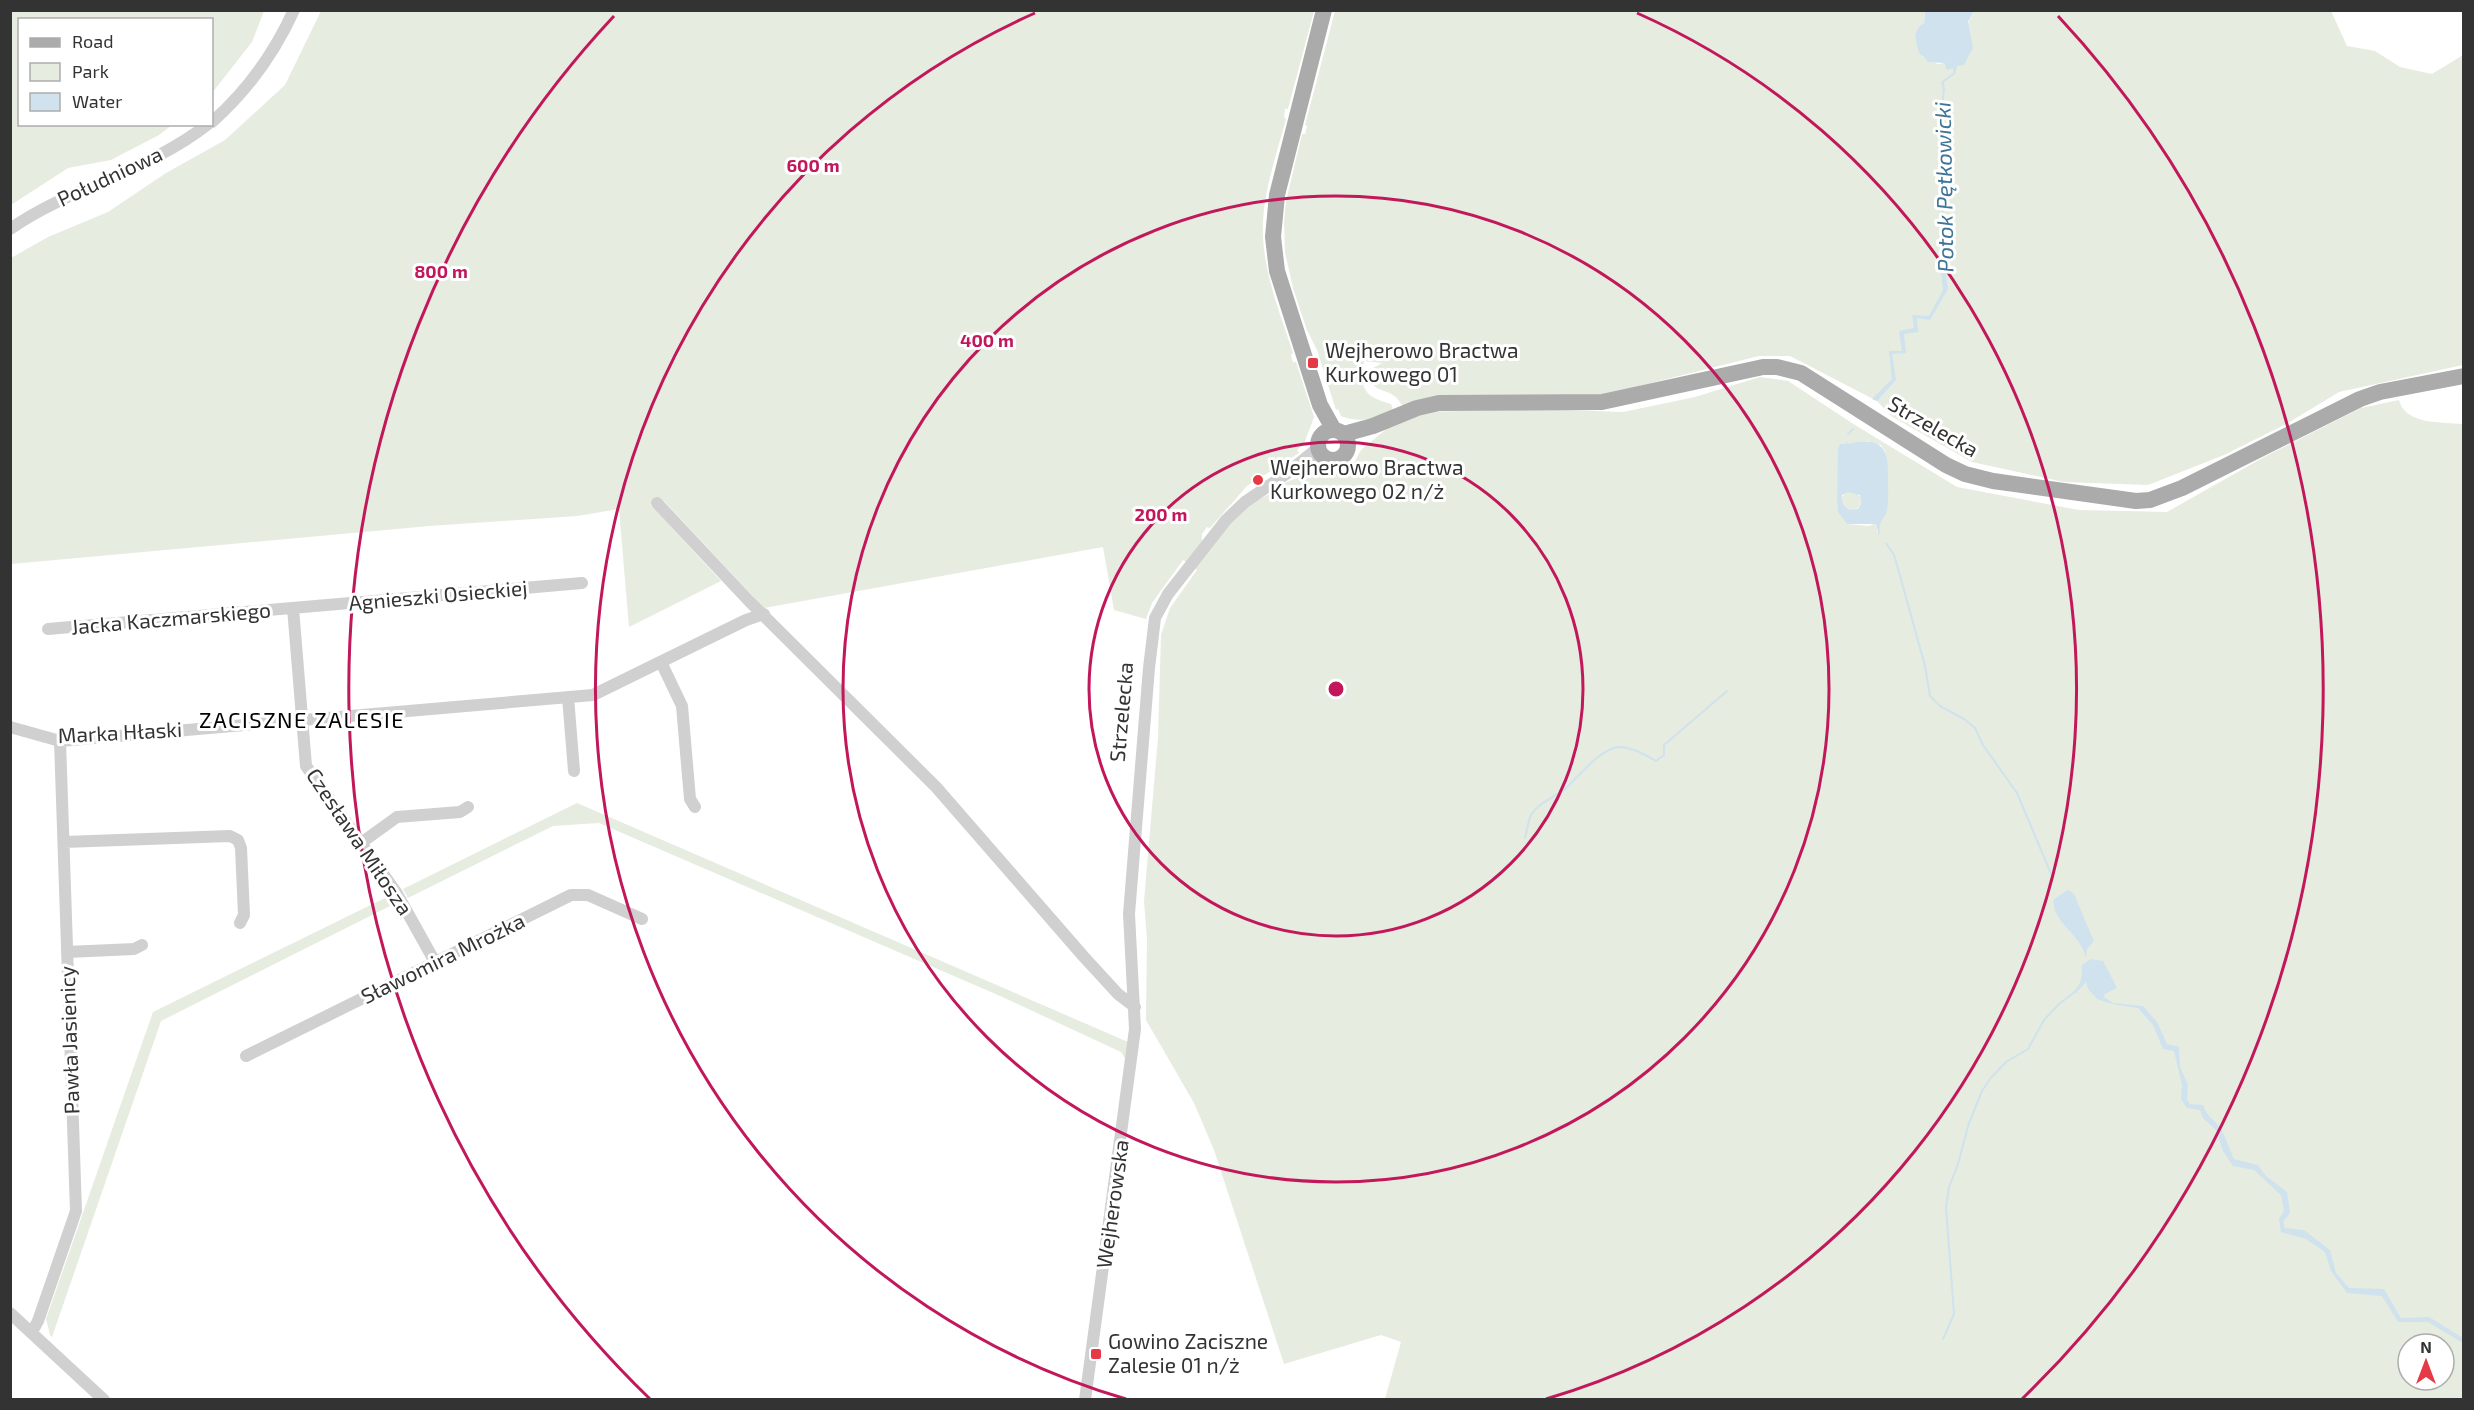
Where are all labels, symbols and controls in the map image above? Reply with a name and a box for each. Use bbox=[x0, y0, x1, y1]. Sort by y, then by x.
legend bbox=[18, 18, 213, 126]
text: Road bbox=[72, 30, 113, 52]
text: Park bbox=[72, 60, 109, 82]
text: Water bbox=[72, 90, 122, 112]
water label: Potok Pętkowicki bbox=[1929, 101, 1957, 273]
street label: Południowa bbox=[53, 140, 166, 211]
text: 600 m bbox=[786, 154, 840, 176]
text: 800 m bbox=[414, 260, 468, 282]
text: 400 m bbox=[960, 329, 1014, 351]
place label: Wejherowo Bractwa Kurkowego 01 bbox=[1325, 337, 1518, 386]
marker: Wejherowo Bractwa Kurkowego 01 bbox=[1306, 356, 1320, 370]
street label: Strzelecka bbox=[1884, 390, 1983, 462]
place label: Wejherowo Bractwa Kurkowego 02 n/ż bbox=[1270, 454, 1463, 503]
marker: Wejherowo Bractwa Kurkowego 02 n/ż bbox=[1251, 473, 1265, 487]
text: 200 m bbox=[1135, 503, 1187, 525]
street label: Agnieszki Osieckiej bbox=[347, 574, 528, 616]
street label: Jacka Kaczmarskiego bbox=[70, 596, 272, 639]
street label: Strzelecka bbox=[1104, 661, 1137, 763]
centre of rings bbox=[1326, 679, 1346, 699]
district label: ZACISZNE ZALESIE bbox=[199, 706, 405, 732]
street label: Marka Hłaski bbox=[57, 716, 183, 747]
street label: Czesława Miłosza bbox=[302, 763, 419, 919]
street label: Sławomira Mrożka bbox=[356, 907, 528, 1008]
street label: Pawła Jasienicy bbox=[53, 965, 84, 1115]
street label: Wejherowska bbox=[1090, 1138, 1134, 1270]
place label: Gowino Zaciszne Zalesie 01 n/ż bbox=[1108, 1328, 1268, 1377]
north arrow bbox=[2396, 1332, 2456, 1392]
text: N bbox=[2420, 1337, 2432, 1356]
marker: Gowino Zaciszne Zalesie 01 n/ż bbox=[1089, 1347, 1103, 1361]

